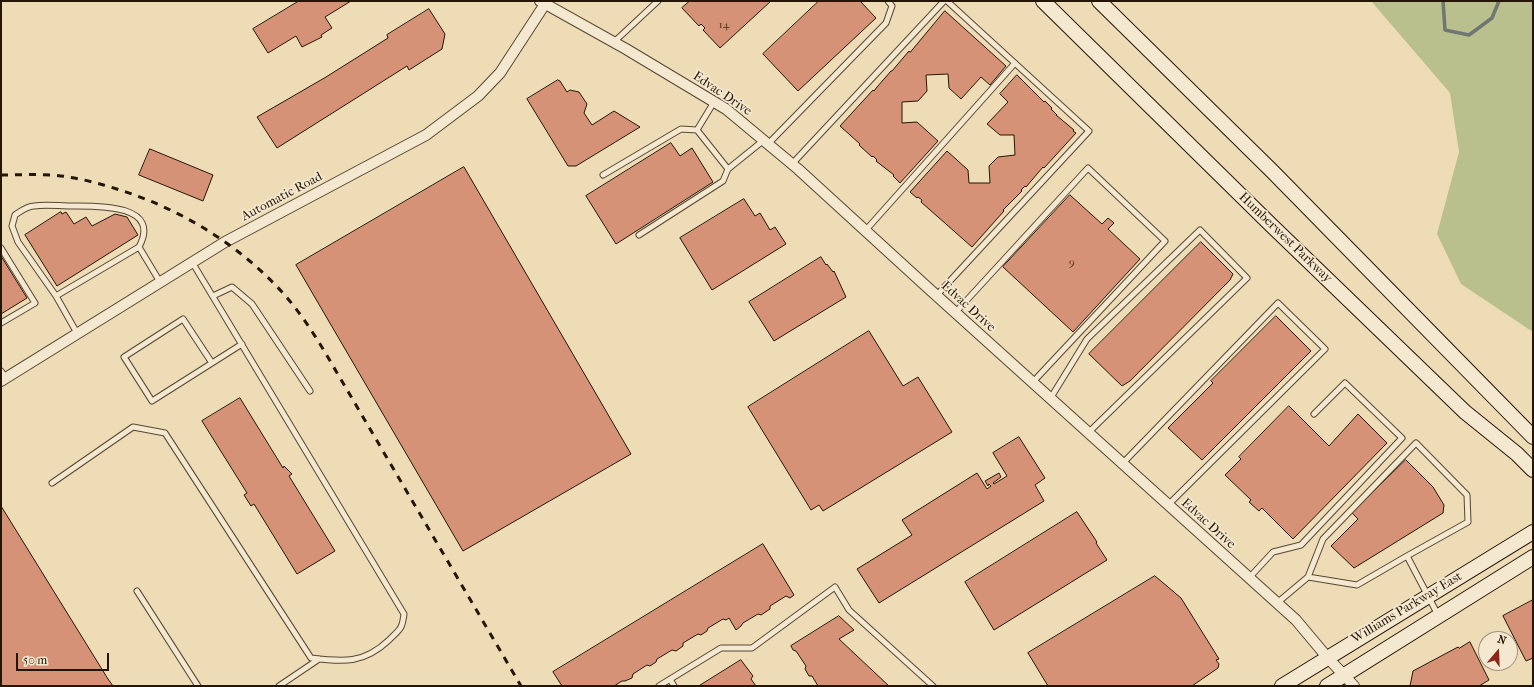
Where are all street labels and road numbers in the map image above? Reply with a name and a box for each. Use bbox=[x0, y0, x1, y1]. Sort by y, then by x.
street label: Edvac Drive bbox=[690, 69, 754, 119]
street label: Automatic Road bbox=[239, 169, 325, 225]
street label: Humberwest Parkway bbox=[1235, 190, 1335, 286]
street label: Edvac Drive bbox=[938, 279, 998, 335]
street label: Edvac Drive bbox=[1178, 496, 1238, 552]
street label: Williams Parkway East bbox=[1349, 569, 1465, 647]

